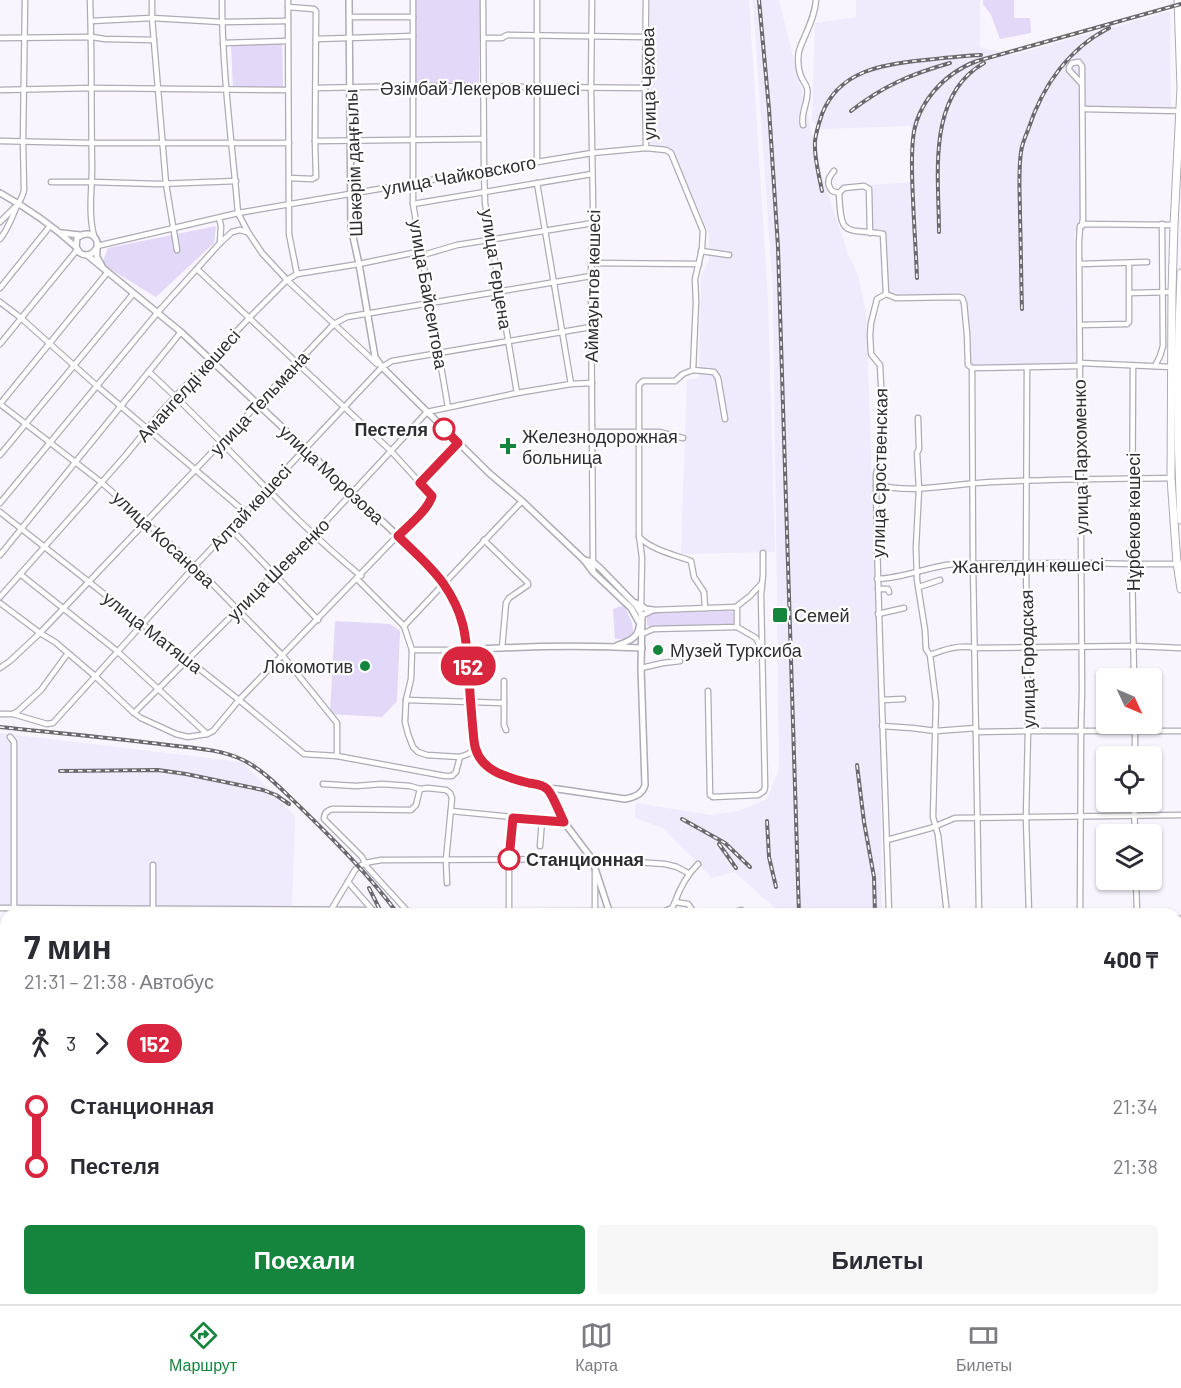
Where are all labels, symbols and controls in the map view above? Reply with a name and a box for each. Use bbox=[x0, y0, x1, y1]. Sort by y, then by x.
street label: улица Чехова bbox=[636, 26, 660, 141]
street label: Әзімбай Лекеров көшесі bbox=[380, 77, 580, 99]
street label: Шәкәрім даңғылы bbox=[339, 89, 367, 237]
street label: улица Чайковского bbox=[380, 151, 538, 199]
street label: улица Герцена bbox=[477, 207, 518, 332]
street label: Аймауытов көшесі bbox=[580, 209, 604, 363]
street label: улица Байсеитова bbox=[405, 218, 453, 371]
street label: Амангелді көшесі bbox=[132, 324, 244, 446]
street label: улица Тельмана bbox=[205, 346, 314, 460]
street label: улица Пархоменко bbox=[1068, 379, 1092, 535]
street label: улица Сроственская bbox=[867, 388, 891, 558]
place label: Пестеля bbox=[355, 418, 428, 440]
marker: Пестеля bbox=[433, 418, 455, 440]
street label: улица Морозова bbox=[275, 420, 390, 529]
place label: Железнодорожная больница bbox=[522, 425, 678, 468]
marker: Железнодорожная больница bbox=[499, 437, 517, 455]
street label: Нұрбеков көшесі bbox=[1122, 453, 1144, 591]
street label: Алтай көшесі bbox=[205, 459, 295, 555]
street label: улица Косанова bbox=[108, 486, 220, 593]
street label: улица Шевченко bbox=[222, 513, 334, 625]
street label: Жангелдин көшесі bbox=[952, 553, 1104, 577]
street label: улица Матяша bbox=[99, 586, 208, 678]
street label: улица Городская bbox=[1015, 589, 1039, 729]
place label: Семей bbox=[794, 604, 849, 626]
marker: Семей bbox=[771, 606, 789, 624]
place label: Музей Турксиба bbox=[670, 639, 803, 661]
marker: Музей Турксиба bbox=[651, 643, 665, 657]
line badge: 152 bbox=[434, 646, 502, 686]
text: 152 bbox=[453, 654, 483, 679]
place label: Локомотив bbox=[263, 655, 353, 677]
marker: Локомотив bbox=[358, 659, 372, 673]
north arrow bbox=[1096, 668, 1162, 734]
map controls bbox=[1096, 668, 1162, 890]
button: locate bbox=[1096, 746, 1162, 812]
button: layers bbox=[1096, 824, 1162, 890]
marker: Станционная bbox=[498, 848, 520, 870]
place label: Станционная bbox=[526, 848, 644, 870]
text: 7 мин bbox=[24, 926, 112, 966]
text: 400 ₸ bbox=[1103, 946, 1158, 972]
text: 21:31 – 21:38 · Автобус bbox=[24, 969, 214, 993]
icon: walk bbox=[24, 1027, 57, 1060]
icon: forward bbox=[85, 1027, 118, 1060]
text: 3 bbox=[66, 1031, 76, 1055]
text: 152 bbox=[139, 1031, 170, 1056]
text: Станционная bbox=[70, 1092, 214, 1118]
text: 21:34 bbox=[1112, 1094, 1158, 1118]
text: Пестеля bbox=[70, 1152, 160, 1178]
text: 21:38 bbox=[1113, 1154, 1158, 1178]
button: Поехали bbox=[24, 1225, 585, 1294]
button: Билеты bbox=[597, 1225, 1158, 1294]
tab: Маршрут bbox=[169, 1319, 237, 1375]
tab: Карта bbox=[575, 1319, 618, 1375]
tab: Билеты bbox=[956, 1319, 1012, 1375]

